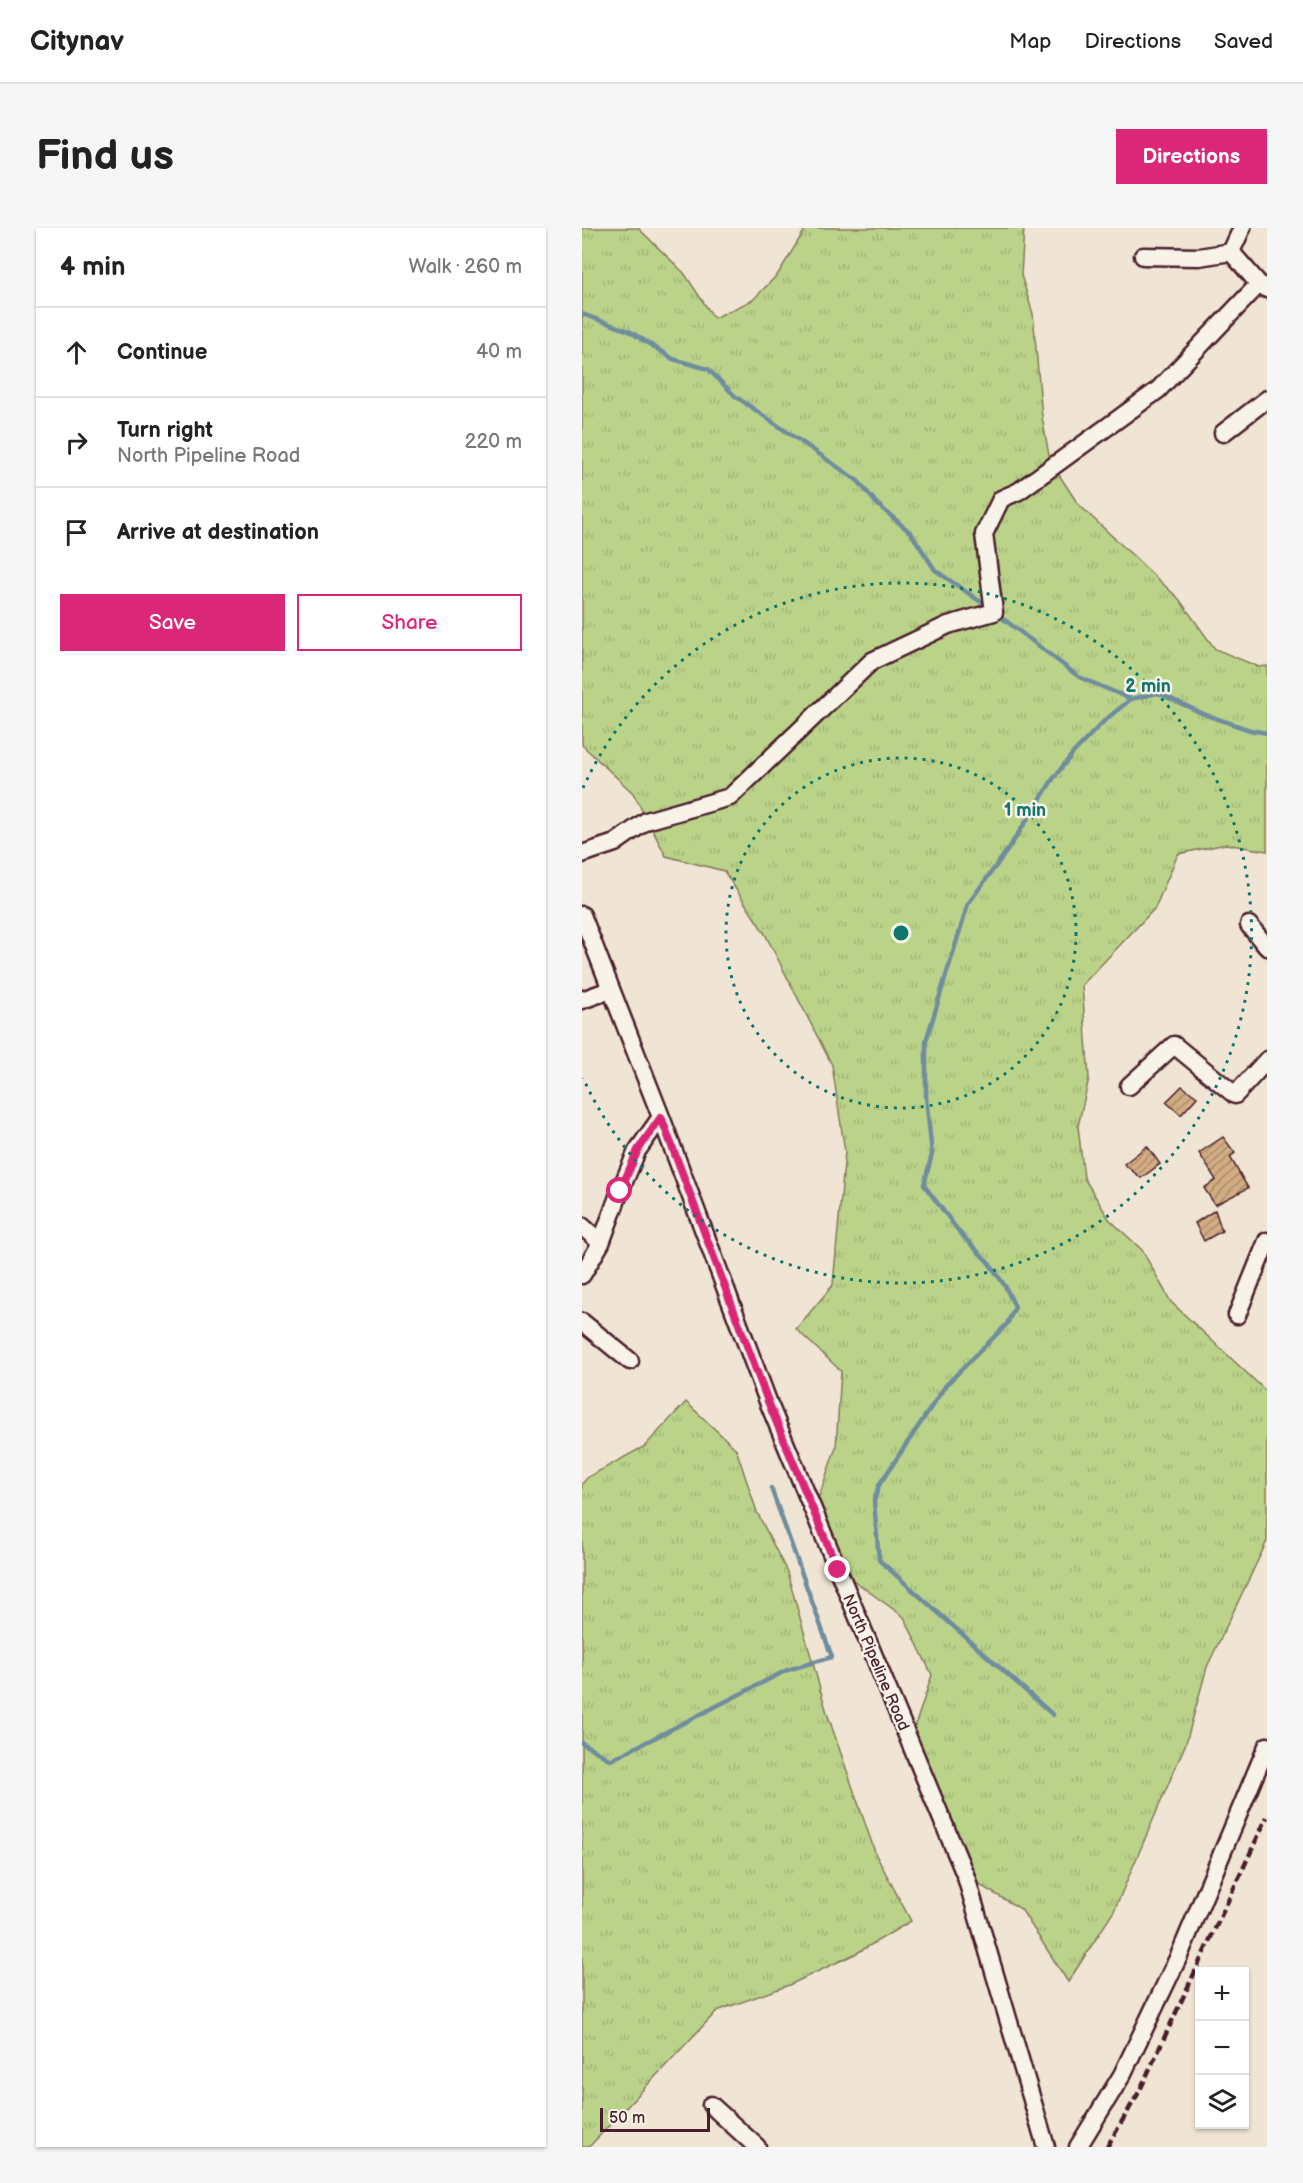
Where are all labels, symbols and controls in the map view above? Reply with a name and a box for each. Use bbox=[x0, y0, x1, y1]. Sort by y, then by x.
text: Citynav bbox=[30, 25, 124, 58]
text: Map bbox=[1009, 29, 1052, 54]
text: Directions bbox=[1085, 29, 1181, 54]
text: Saved bbox=[1214, 29, 1273, 54]
button: Directions bbox=[1116, 129, 1267, 184]
text: Find us bbox=[36, 131, 174, 182]
text: 4 min bbox=[60, 252, 125, 283]
text: Walk · 260 m bbox=[409, 255, 522, 279]
icon: ahead bbox=[60, 336, 93, 369]
text: Continue bbox=[117, 339, 207, 366]
text: 40 m bbox=[476, 340, 522, 364]
text: Turn right bbox=[117, 417, 213, 444]
icon: right bbox=[60, 426, 93, 459]
text: 220 m bbox=[465, 430, 522, 454]
text: North Pipeline Road bbox=[117, 444, 300, 468]
icon: arrive bbox=[60, 516, 93, 549]
text: Arrive at destination bbox=[117, 519, 319, 546]
button: Save bbox=[60, 594, 285, 651]
button: Share bbox=[297, 594, 522, 651]
text: 2 min bbox=[1125, 676, 1171, 697]
text: 1 min bbox=[1004, 800, 1046, 821]
centre of rings bbox=[891, 923, 911, 943]
route start bbox=[606, 1177, 632, 1203]
route end bbox=[824, 1556, 850, 1582]
street label: North Pipeline Road bbox=[838, 1591, 913, 1734]
map controls bbox=[1195, 1967, 1249, 2129]
button: + bbox=[1195, 1967, 1249, 2021]
button: − bbox=[1195, 2021, 1249, 2075]
button: layers bbox=[1195, 2075, 1249, 2129]
scale bar bbox=[600, 2105, 710, 2132]
text: 50 m bbox=[609, 2109, 645, 2128]

